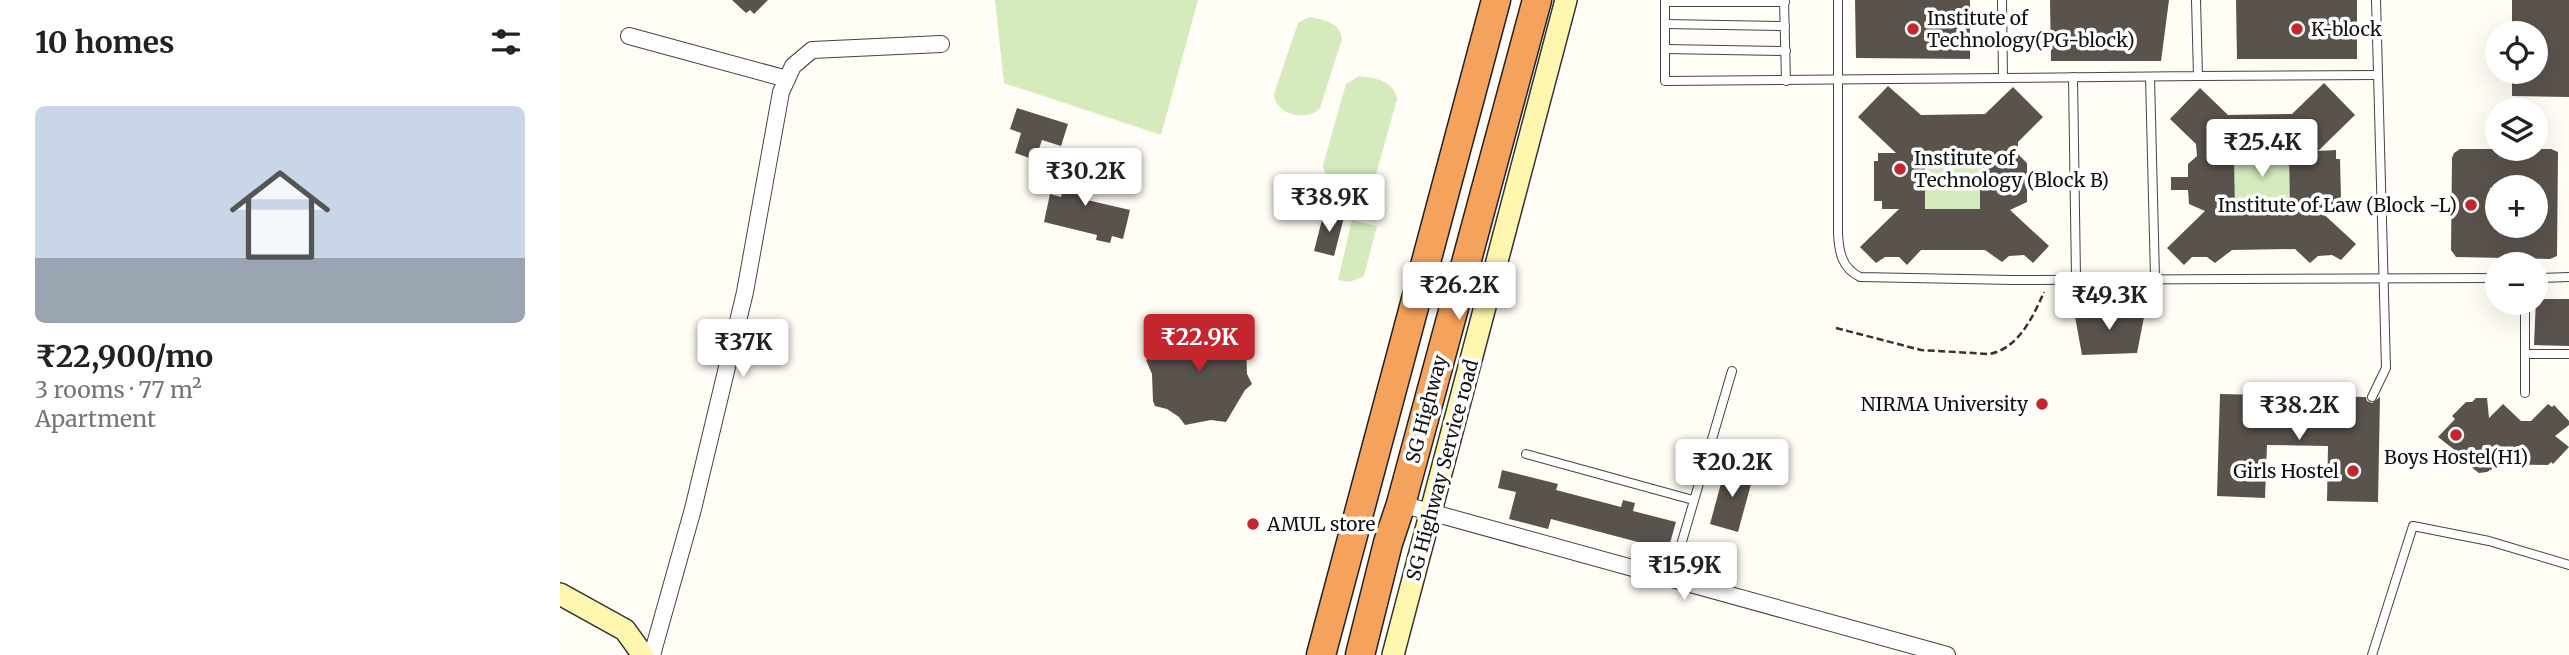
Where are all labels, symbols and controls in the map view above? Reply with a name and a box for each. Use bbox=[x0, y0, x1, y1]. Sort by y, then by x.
place label: Institute of Technology(PG-block) bbox=[1927, 6, 2135, 52]
place label: K-block bbox=[2311, 17, 2382, 41]
marker: Institute of Technology(PG-block) bbox=[1905, 21, 1921, 37]
marker: K-block bbox=[2289, 21, 2305, 37]
map controls bbox=[2485, 21, 2548, 315]
button: locate bbox=[2485, 21, 2548, 84]
text: 10 homes bbox=[35, 23, 175, 61]
icon: filters bbox=[487, 23, 525, 61]
button: layers bbox=[2485, 98, 2548, 161]
pin: ₹25.4K bbox=[2205, 120, 2319, 179]
text: ₹25.4K bbox=[2222, 127, 2302, 156]
place label: Institute of Technology (Block B) bbox=[1914, 146, 2109, 192]
pin: ₹30.2K bbox=[1028, 148, 1142, 208]
icon: home bbox=[217, 152, 343, 278]
text: ₹30.2K bbox=[1045, 156, 1125, 185]
marker: Institute of Technology (Block B) bbox=[1892, 161, 1908, 177]
pin: ₹38.9K bbox=[1272, 174, 1386, 234]
button: + bbox=[2485, 175, 2548, 238]
text: ₹38.9K bbox=[1290, 182, 1368, 211]
place label: Institute of Law (Block -L) bbox=[2218, 193, 2457, 217]
marker: Institute of Law (Block -L) bbox=[2463, 197, 2479, 213]
button: − bbox=[2485, 252, 2548, 315]
pin: ₹26.2K bbox=[1402, 262, 1516, 322]
text: ₹26.2K bbox=[1419, 270, 1499, 299]
pin: ₹49.3K bbox=[2052, 272, 2166, 332]
text: ₹49.3K bbox=[2071, 280, 2147, 309]
pin: ₹22.9K bbox=[1142, 314, 1256, 374]
pin: ₹37K bbox=[702, 320, 784, 379]
text: ₹22.9K bbox=[1160, 322, 1238, 351]
text: ₹37K bbox=[713, 327, 773, 356]
text: ₹22,900/mo bbox=[35, 337, 213, 375]
street label: SG Highway bbox=[1400, 352, 1452, 466]
street label: SG Highway Service road bbox=[1401, 357, 1483, 583]
text: 3 rooms · 77 m² bbox=[35, 375, 202, 404]
pin: ₹38.2K bbox=[2242, 382, 2356, 442]
text: ₹38.2K bbox=[2259, 390, 2339, 419]
place label: NIRMA University bbox=[1861, 392, 2028, 416]
marker: NIRMA University bbox=[2034, 396, 2050, 412]
text: Apartment bbox=[35, 404, 156, 433]
marker: Boys Hostel(H1) bbox=[2448, 427, 2464, 443]
pin: ₹20.2K bbox=[1675, 440, 1789, 499]
place label: Boys Hostel(H1) bbox=[2384, 445, 2528, 469]
text: ₹20.2K bbox=[1692, 447, 1773, 476]
place label: Girls Hostel bbox=[2233, 459, 2339, 483]
marker: Girls Hostel bbox=[2345, 463, 2361, 479]
place label: AMUL store bbox=[1266, 512, 1375, 536]
marker: AMUL store bbox=[1245, 516, 1261, 532]
pin: ₹15.9K bbox=[1627, 542, 1741, 602]
text: ₹15.9K bbox=[1647, 550, 1721, 579]

